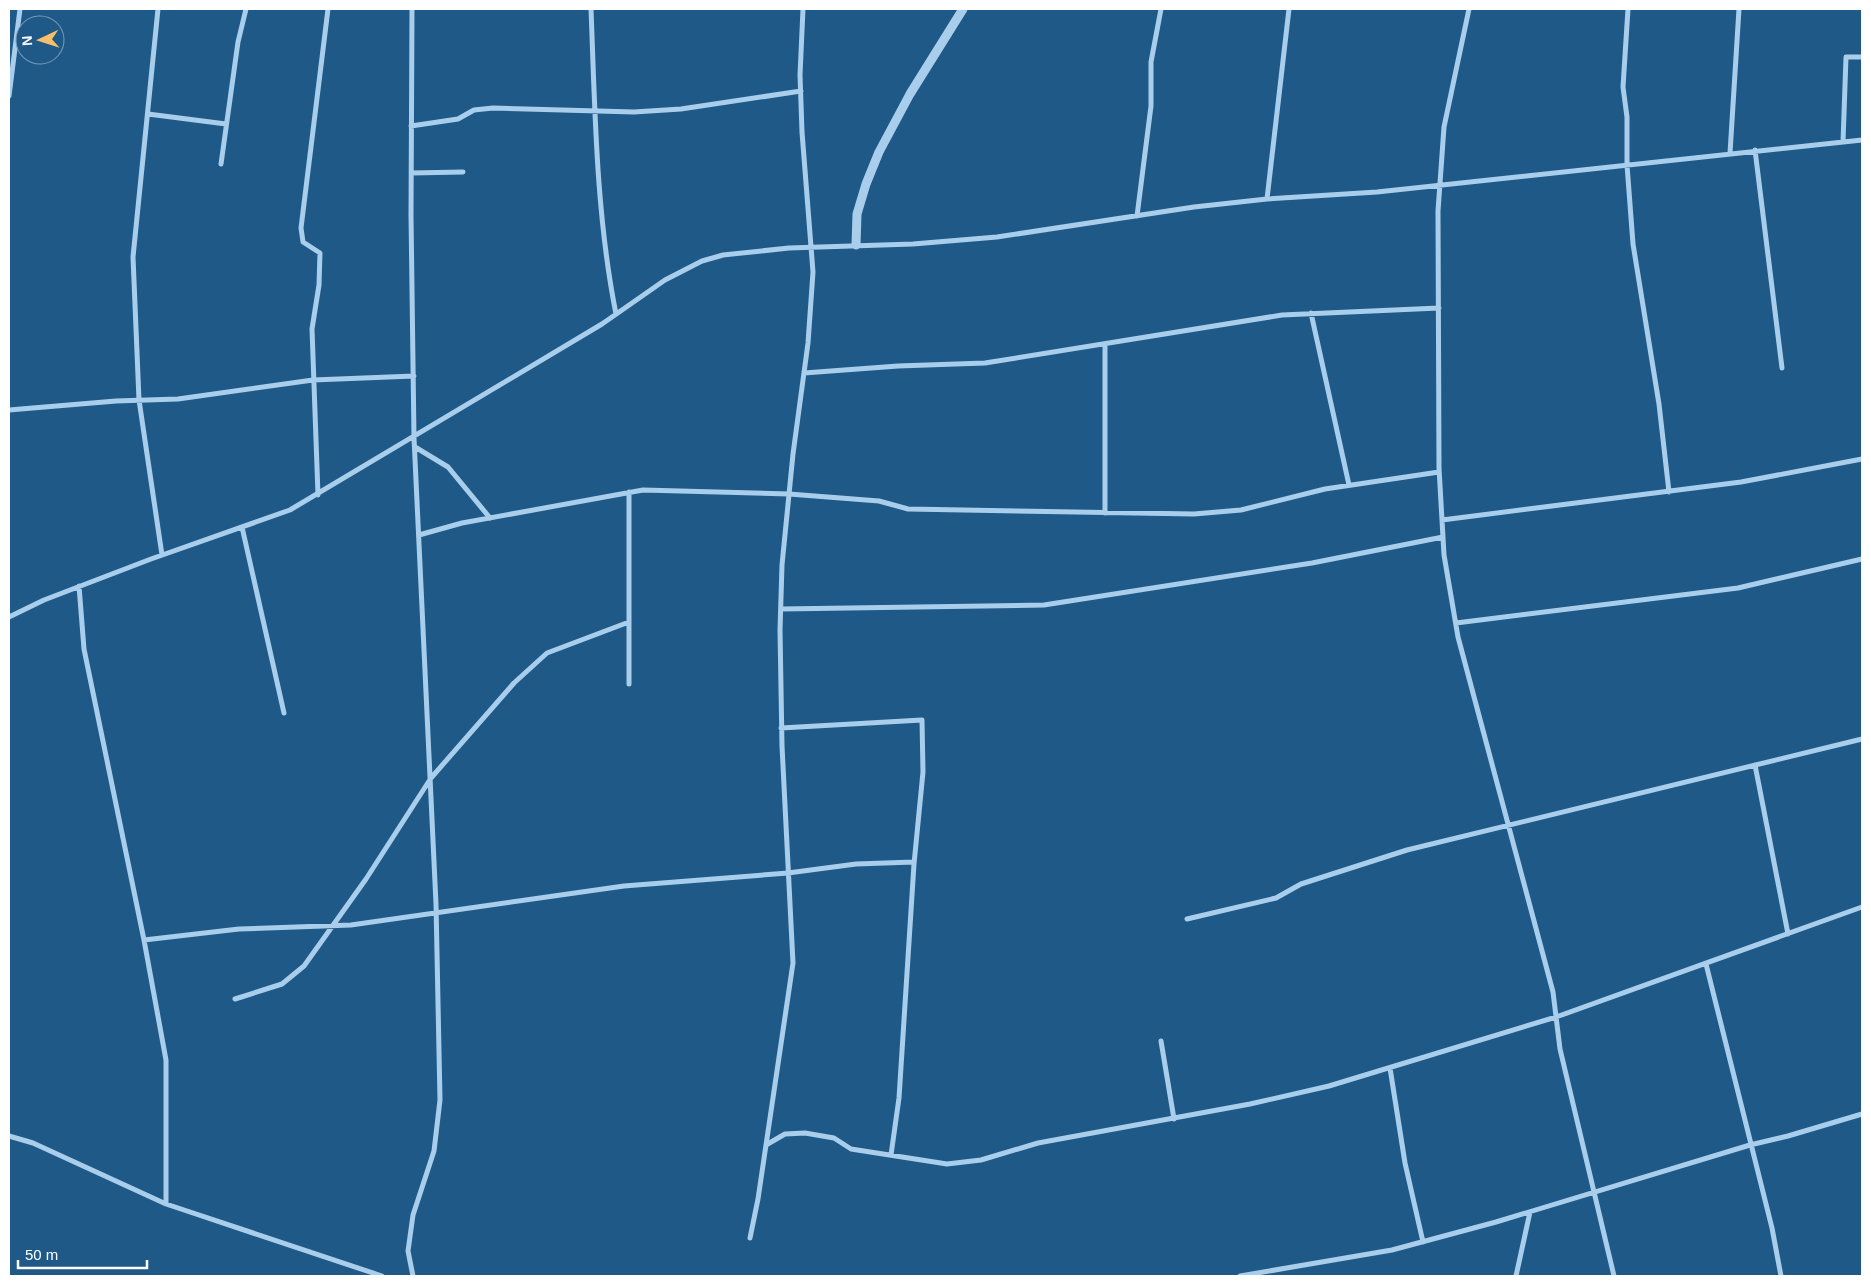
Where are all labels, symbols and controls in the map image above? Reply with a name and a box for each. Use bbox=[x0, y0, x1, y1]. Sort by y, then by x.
north arrow bbox=[15, 15, 65, 65]
text: N bbox=[19, 35, 35, 47]
scale bar bbox=[18, 1238, 146, 1270]
text: 50 m bbox=[25, 1246, 58, 1263]

